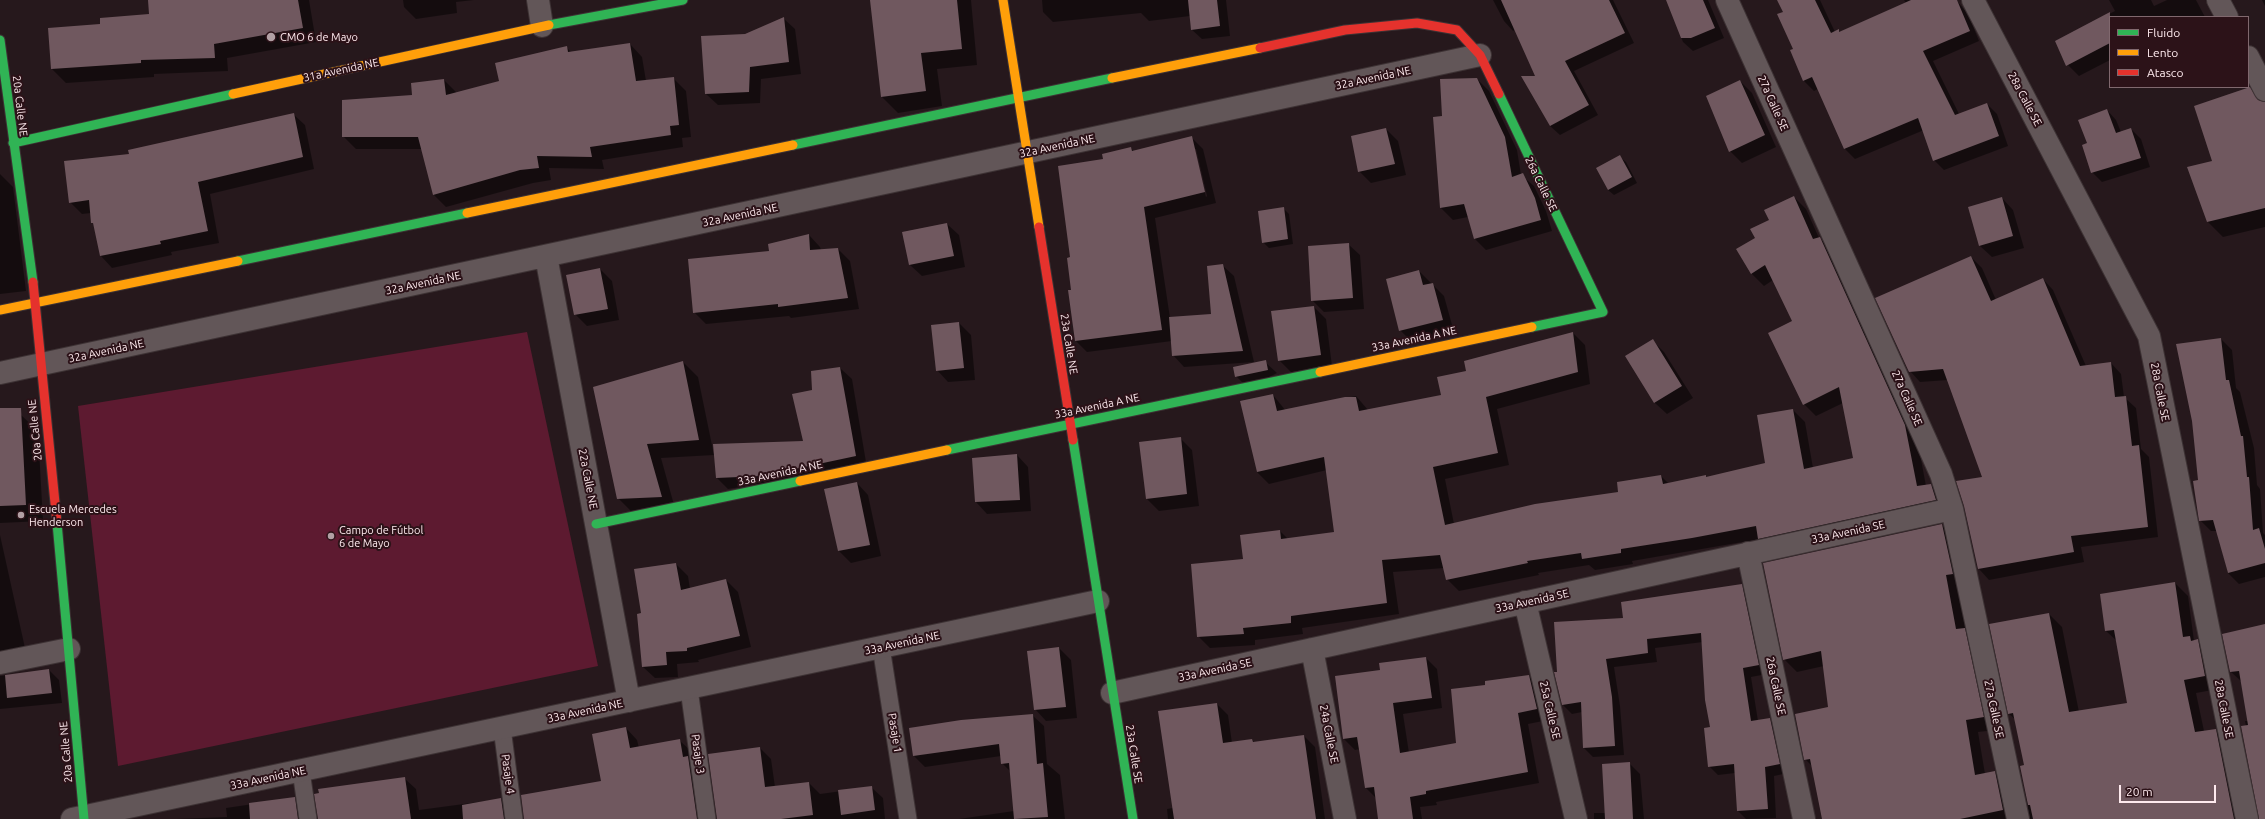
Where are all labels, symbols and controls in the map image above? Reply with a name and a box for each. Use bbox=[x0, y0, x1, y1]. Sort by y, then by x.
legend bbox=[2109, 16, 2249, 88]
text: Fluido bbox=[2147, 26, 2180, 39]
place label: CMO 6 de Mayo bbox=[280, 30, 358, 44]
marker: CMO 6 de Mayo bbox=[265, 31, 277, 43]
text: Lento bbox=[2147, 46, 2178, 59]
street label: 31a Avenida NE bbox=[302, 56, 380, 84]
street label: 32a Avenida NE bbox=[1334, 64, 1412, 92]
text: Atasco bbox=[2147, 66, 2183, 79]
street label: 28a Calle SE bbox=[2005, 70, 2045, 128]
street label: 27a Calle SE bbox=[1755, 73, 1791, 133]
street label: 20a Calle NE bbox=[10, 75, 30, 137]
street label: 32a Avenida NE bbox=[1018, 132, 1096, 160]
street label: 26a Calle SE bbox=[1522, 154, 1560, 214]
street label: 32a Avenida NE bbox=[701, 201, 779, 229]
street label: 32a Avenida NE bbox=[384, 269, 462, 297]
street label: 23a Calle NE bbox=[1058, 313, 1080, 375]
street label: 33a Avenida A NE bbox=[1370, 324, 1458, 354]
street label: 32a Avenida NE bbox=[67, 337, 145, 365]
street label: 28a Calle SE bbox=[2148, 362, 2172, 422]
street label: 27a Calle SE bbox=[1889, 368, 1925, 428]
street label: 33a Avenida A NE bbox=[1053, 391, 1141, 421]
street label: 20a Calle NE bbox=[25, 399, 45, 461]
street label: 22a Calle NE bbox=[576, 448, 600, 510]
street label: 33a Avenida A NE bbox=[736, 458, 824, 488]
place label: Escuela Mercedes Henderson bbox=[29, 502, 117, 528]
marker: Escuela Mercedes Henderson bbox=[16, 510, 26, 520]
street label: 33a Avenida SE bbox=[1810, 518, 1886, 546]
place label: Campo de Fútbol 6 de Mayo bbox=[339, 523, 423, 549]
marker: Campo de Fútbol 6 de Mayo bbox=[326, 531, 336, 541]
street label: 33a Avenida SE bbox=[1494, 587, 1570, 615]
street label: 33a Avenida NE bbox=[863, 629, 941, 657]
street label: 33a Avenida SE bbox=[1177, 656, 1253, 684]
street label: 26a Calle SE bbox=[1763, 656, 1789, 716]
street label: 27a Calle SE bbox=[1981, 679, 2007, 739]
street label: 28a Calle SE bbox=[2212, 679, 2236, 739]
street label: 25a Calle SE bbox=[1537, 680, 1563, 740]
street label: 33a Avenida NE bbox=[546, 697, 624, 725]
street label: 24a Calle SE bbox=[1317, 704, 1341, 764]
street label: Pasaje 1 bbox=[885, 712, 905, 754]
street label: 20a Calle NE bbox=[57, 721, 75, 783]
street label: 23a Calle SE bbox=[1123, 724, 1145, 784]
street label: Pasaje 3 bbox=[689, 733, 707, 775]
street label: Pasaje 4 bbox=[499, 753, 517, 795]
street label: 33a Avenida NE bbox=[229, 764, 307, 792]
scale bar bbox=[2121, 777, 2218, 803]
text: 20 m bbox=[2126, 785, 2153, 798]

